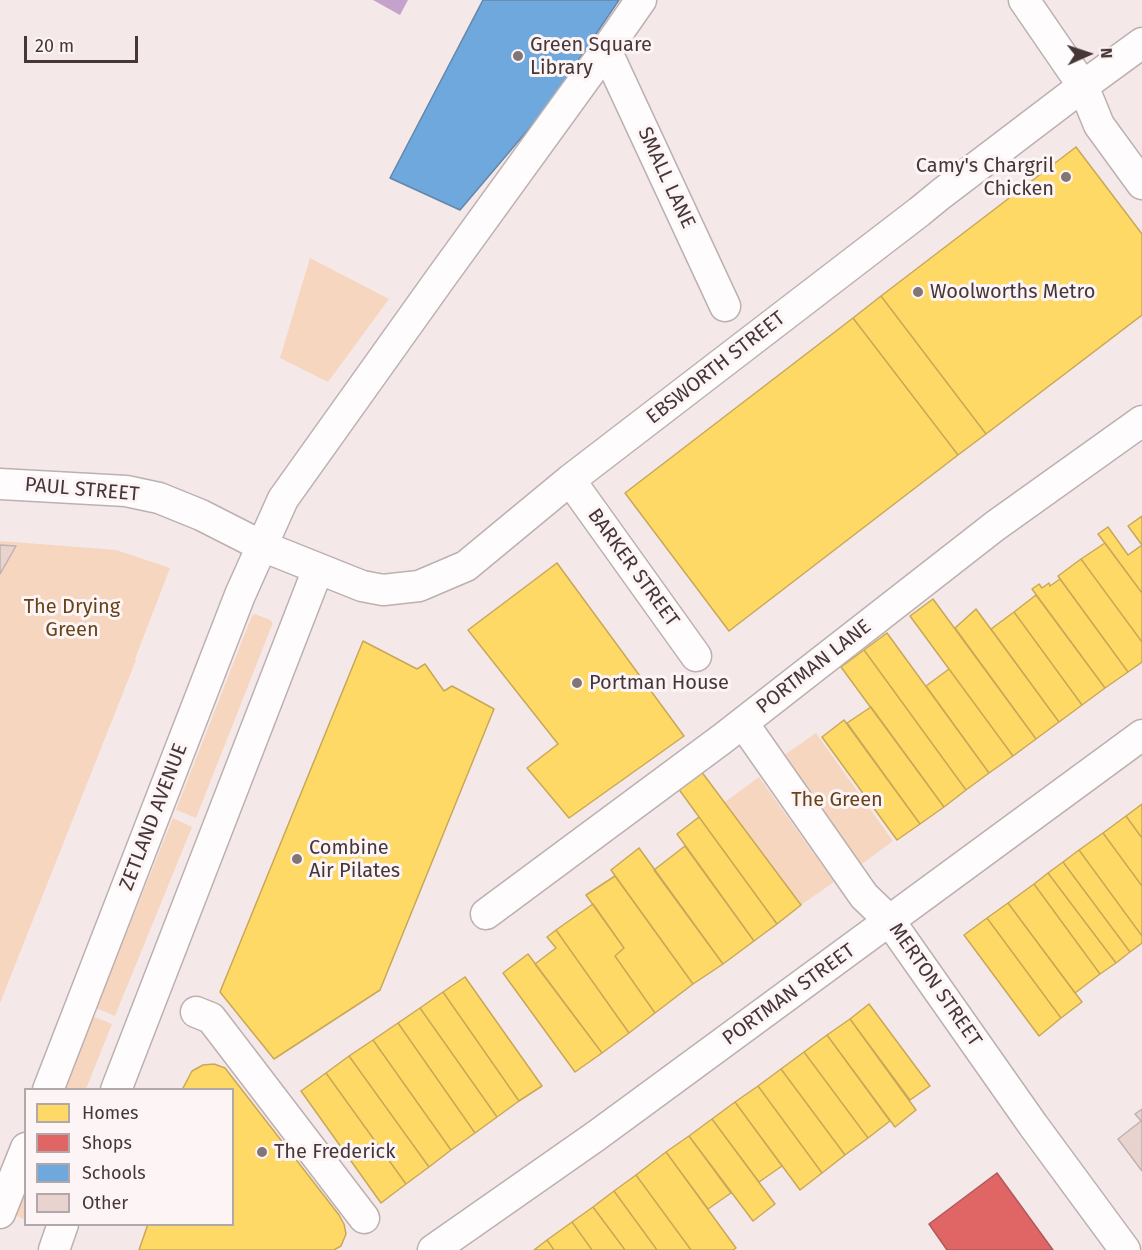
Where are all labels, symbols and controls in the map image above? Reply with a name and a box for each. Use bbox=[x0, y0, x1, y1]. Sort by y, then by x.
scale bar bbox=[27, 24, 141, 62]
north arrow bbox=[1058, 24, 1118, 84]
place label: Green Square Library bbox=[530, 33, 652, 80]
text: 20 m bbox=[35, 35, 74, 57]
text: N bbox=[1097, 47, 1116, 59]
marker: Green Square Library bbox=[511, 49, 525, 63]
street label: SMALL LANE bbox=[632, 124, 700, 232]
place label: Camy's Chargril Chicken bbox=[916, 154, 1054, 201]
marker: Camy's Chargril Chicken bbox=[1059, 170, 1073, 184]
place label: Woolworths Metro bbox=[930, 280, 1095, 304]
marker: Woolworths Metro bbox=[911, 285, 925, 299]
street label: EBSWORTH STREET bbox=[642, 306, 790, 430]
street label: PAUL STREET bbox=[24, 473, 140, 507]
street label: BARKER STREET bbox=[582, 504, 684, 632]
park label: The Drying Green bbox=[24, 595, 120, 642]
street label: PORTMAN LANE bbox=[752, 615, 876, 719]
place label: Portman House bbox=[589, 671, 729, 695]
marker: Portman House bbox=[570, 676, 584, 690]
street label: ZETLAND AVENUE bbox=[115, 740, 193, 894]
park label: The Green bbox=[791, 788, 883, 812]
place label: Combine Air Pilates bbox=[309, 836, 400, 883]
marker: Combine Air Pilates bbox=[290, 852, 304, 866]
street label: MERTON STREET bbox=[884, 919, 986, 1051]
street label: PORTMAN STREET bbox=[718, 939, 860, 1051]
legend bbox=[24, 1088, 234, 1226]
text: Homes bbox=[82, 1102, 138, 1124]
text: Shops bbox=[82, 1132, 132, 1154]
place label: The Frederick bbox=[274, 1140, 395, 1164]
marker: The Frederick bbox=[255, 1145, 269, 1159]
text: Schools bbox=[82, 1162, 146, 1184]
text: Other bbox=[82, 1192, 128, 1214]

